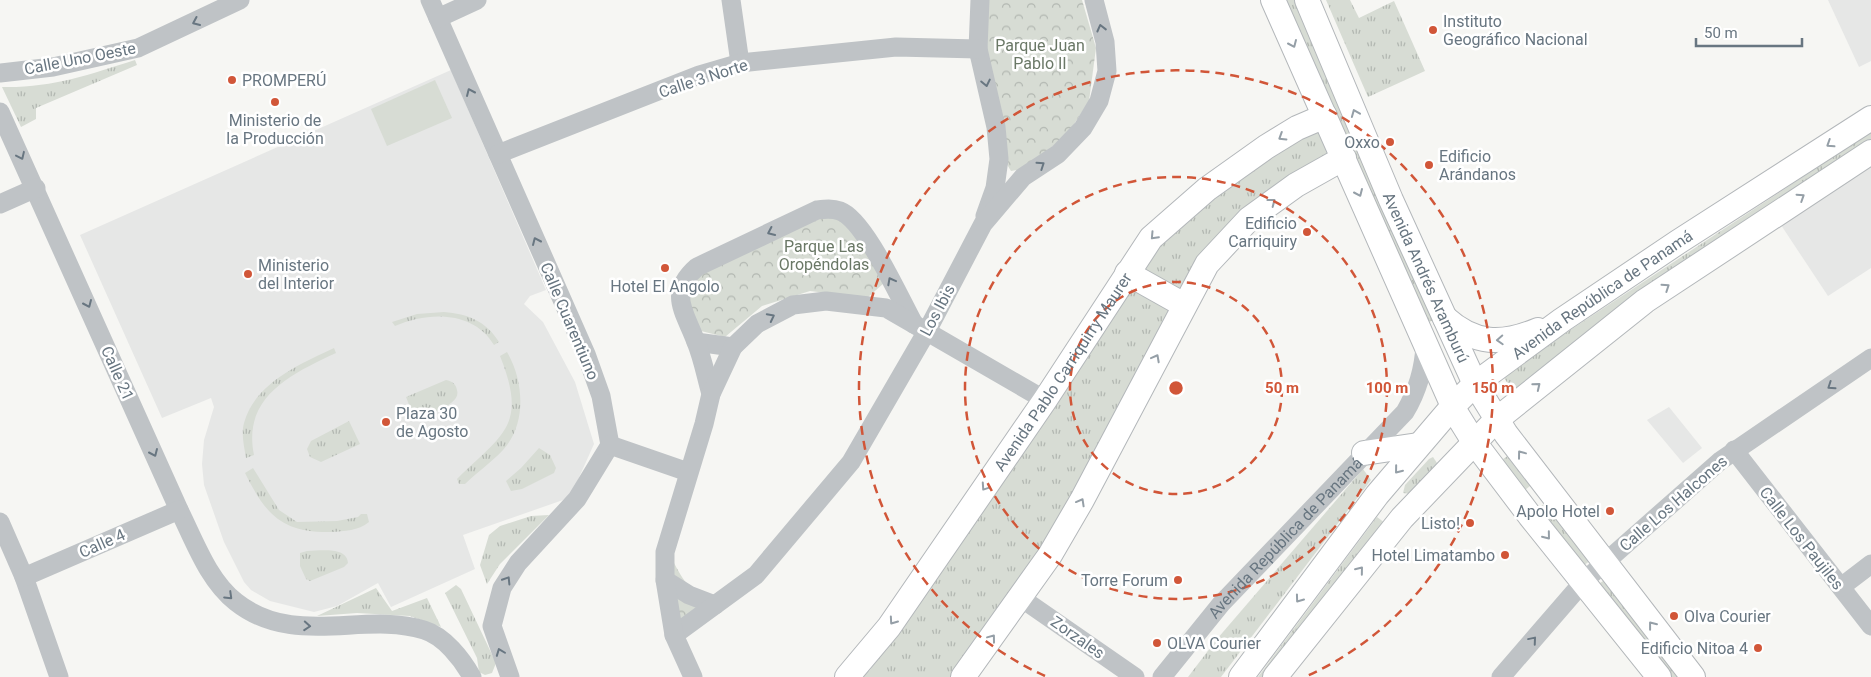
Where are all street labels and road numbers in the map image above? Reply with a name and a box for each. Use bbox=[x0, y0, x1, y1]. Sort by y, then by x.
street label: Calle Uno Oeste bbox=[23, 38, 137, 79]
street label: Calle 3 Norte bbox=[656, 55, 750, 102]
street label: Avenida Andrés Aramburú bbox=[1379, 190, 1473, 366]
street label: Avenida República de Panamá bbox=[1508, 226, 1696, 364]
street label: Calle Cuarentiuno bbox=[536, 260, 603, 383]
street label: Avenida Pablo Carriquirry Maurer bbox=[990, 269, 1136, 475]
street label: Los Ibis bbox=[916, 281, 959, 339]
street label: Calle 21 bbox=[97, 343, 138, 403]
street label: Calle Los Halcones bbox=[1616, 451, 1731, 555]
street label: Avenida República de Panamá bbox=[1204, 454, 1366, 622]
street label: Calle Los Paujiles bbox=[1756, 483, 1848, 593]
street label: Calle 4 bbox=[76, 525, 128, 562]
street label: Zorzales bbox=[1047, 612, 1108, 663]

